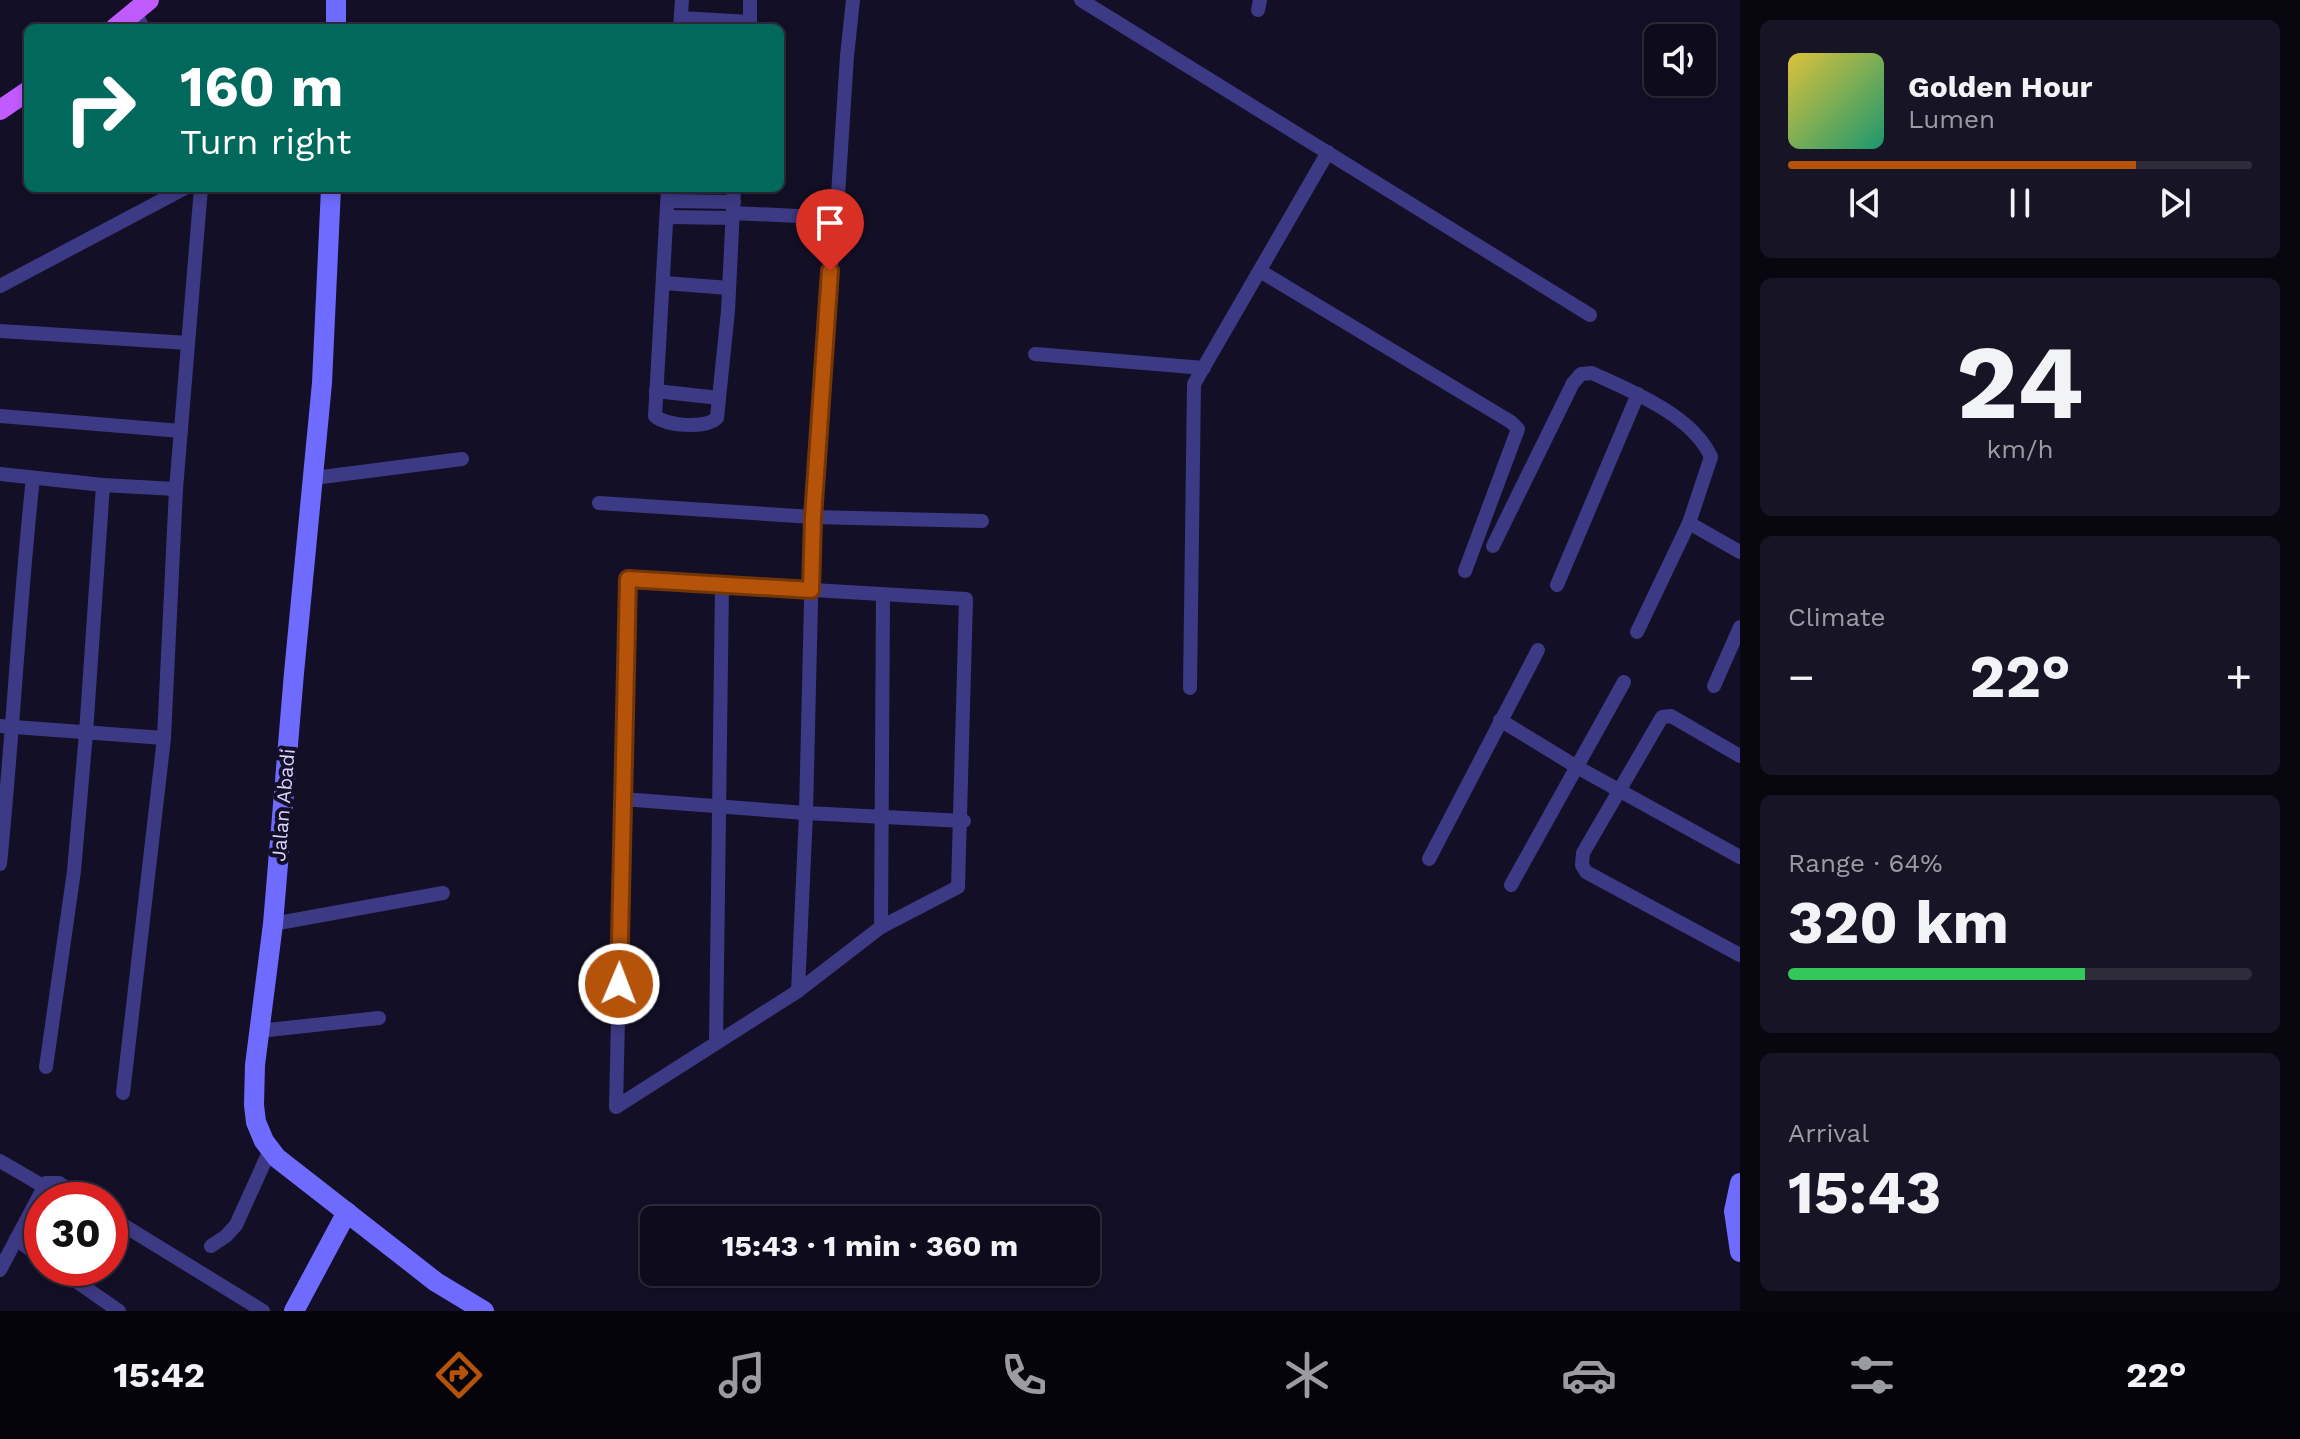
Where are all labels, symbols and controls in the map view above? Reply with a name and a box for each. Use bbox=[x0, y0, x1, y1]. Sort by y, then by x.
map controls bbox=[1644, 24, 1716, 96]
button: sound bbox=[1644, 24, 1716, 96]
text: 160 m bbox=[180, 54, 343, 120]
icon: right bbox=[48, 56, 152, 160]
text: Golden Hour bbox=[1908, 69, 2092, 104]
text: Lumen bbox=[1908, 104, 1995, 134]
text: Turn right bbox=[180, 121, 351, 163]
icon: previous bbox=[1843, 181, 1887, 225]
icon: pause bbox=[1998, 181, 2042, 225]
icon: next bbox=[2153, 181, 2197, 225]
pin bbox=[796, 189, 864, 271]
icon: arrive bbox=[808, 201, 852, 245]
text: 24 bbox=[1956, 321, 2084, 443]
text: km/h bbox=[1987, 434, 2053, 464]
text: Climate bbox=[1788, 602, 1886, 632]
text: 22° bbox=[1969, 641, 2071, 712]
text: − bbox=[1788, 651, 1815, 703]
text: + bbox=[2225, 651, 2252, 703]
street label: Jalan Abadi bbox=[266, 748, 300, 862]
text: Range · 64% bbox=[1788, 848, 1943, 878]
text: 320 km bbox=[1788, 887, 2009, 958]
position arrow bbox=[577, 942, 661, 1026]
text: Arrival bbox=[1788, 1118, 1869, 1148]
text: 15:43 bbox=[1788, 1157, 1941, 1228]
speed limit sign: 30 bbox=[24, 1182, 128, 1286]
text: 15:43 · 1 min · 360 m bbox=[722, 1228, 1018, 1263]
icon: directions bbox=[431, 1347, 487, 1403]
icon: music bbox=[714, 1347, 770, 1403]
icon: phone bbox=[996, 1347, 1052, 1403]
icon: climate bbox=[1279, 1347, 1335, 1403]
icon: car bbox=[1561, 1347, 1617, 1403]
icon: filters bbox=[1844, 1347, 1900, 1403]
text: 15:42 bbox=[113, 1354, 205, 1396]
text: 22° bbox=[2126, 1354, 2187, 1396]

